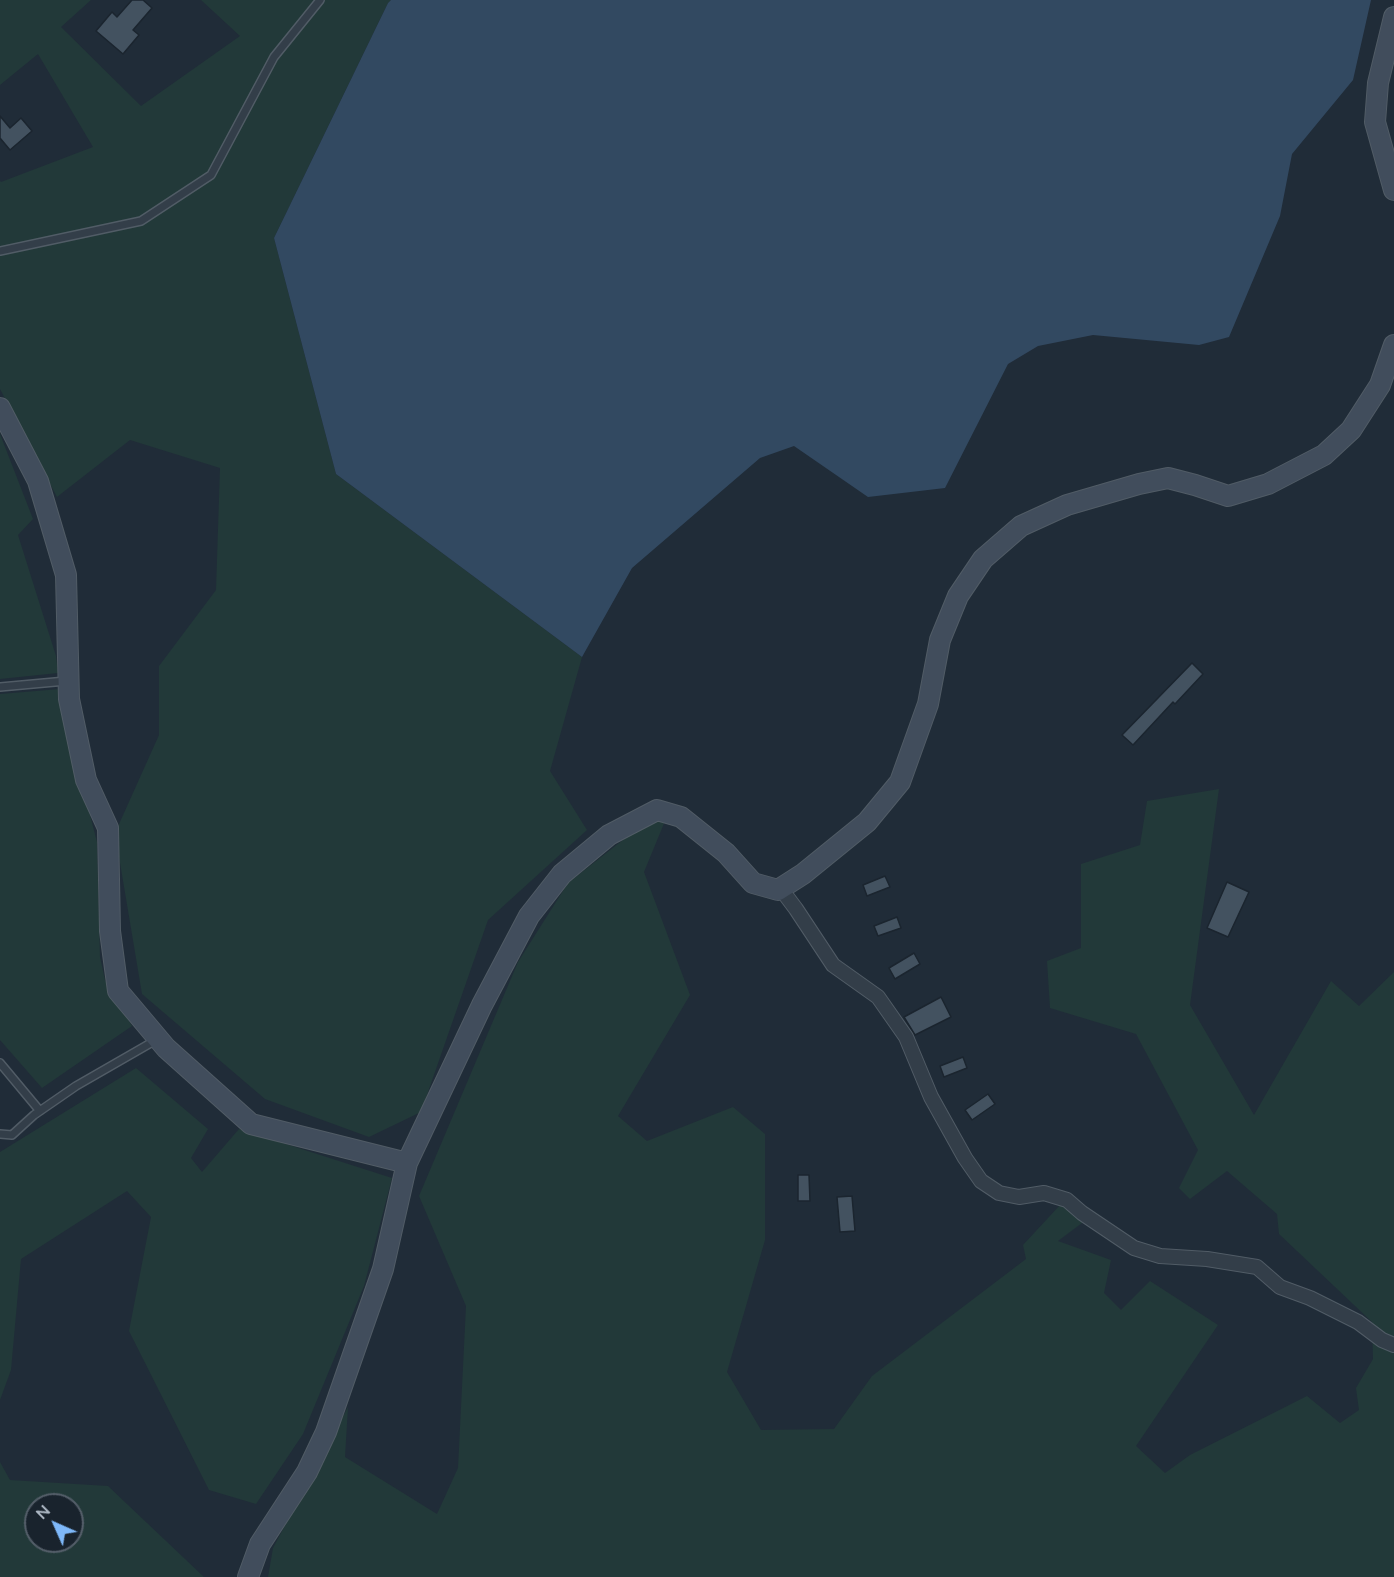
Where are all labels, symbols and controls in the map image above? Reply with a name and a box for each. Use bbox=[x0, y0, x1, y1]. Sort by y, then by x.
north arrow bbox=[24, 1493, 84, 1553]
text: N bbox=[31, 1500, 53, 1522]

